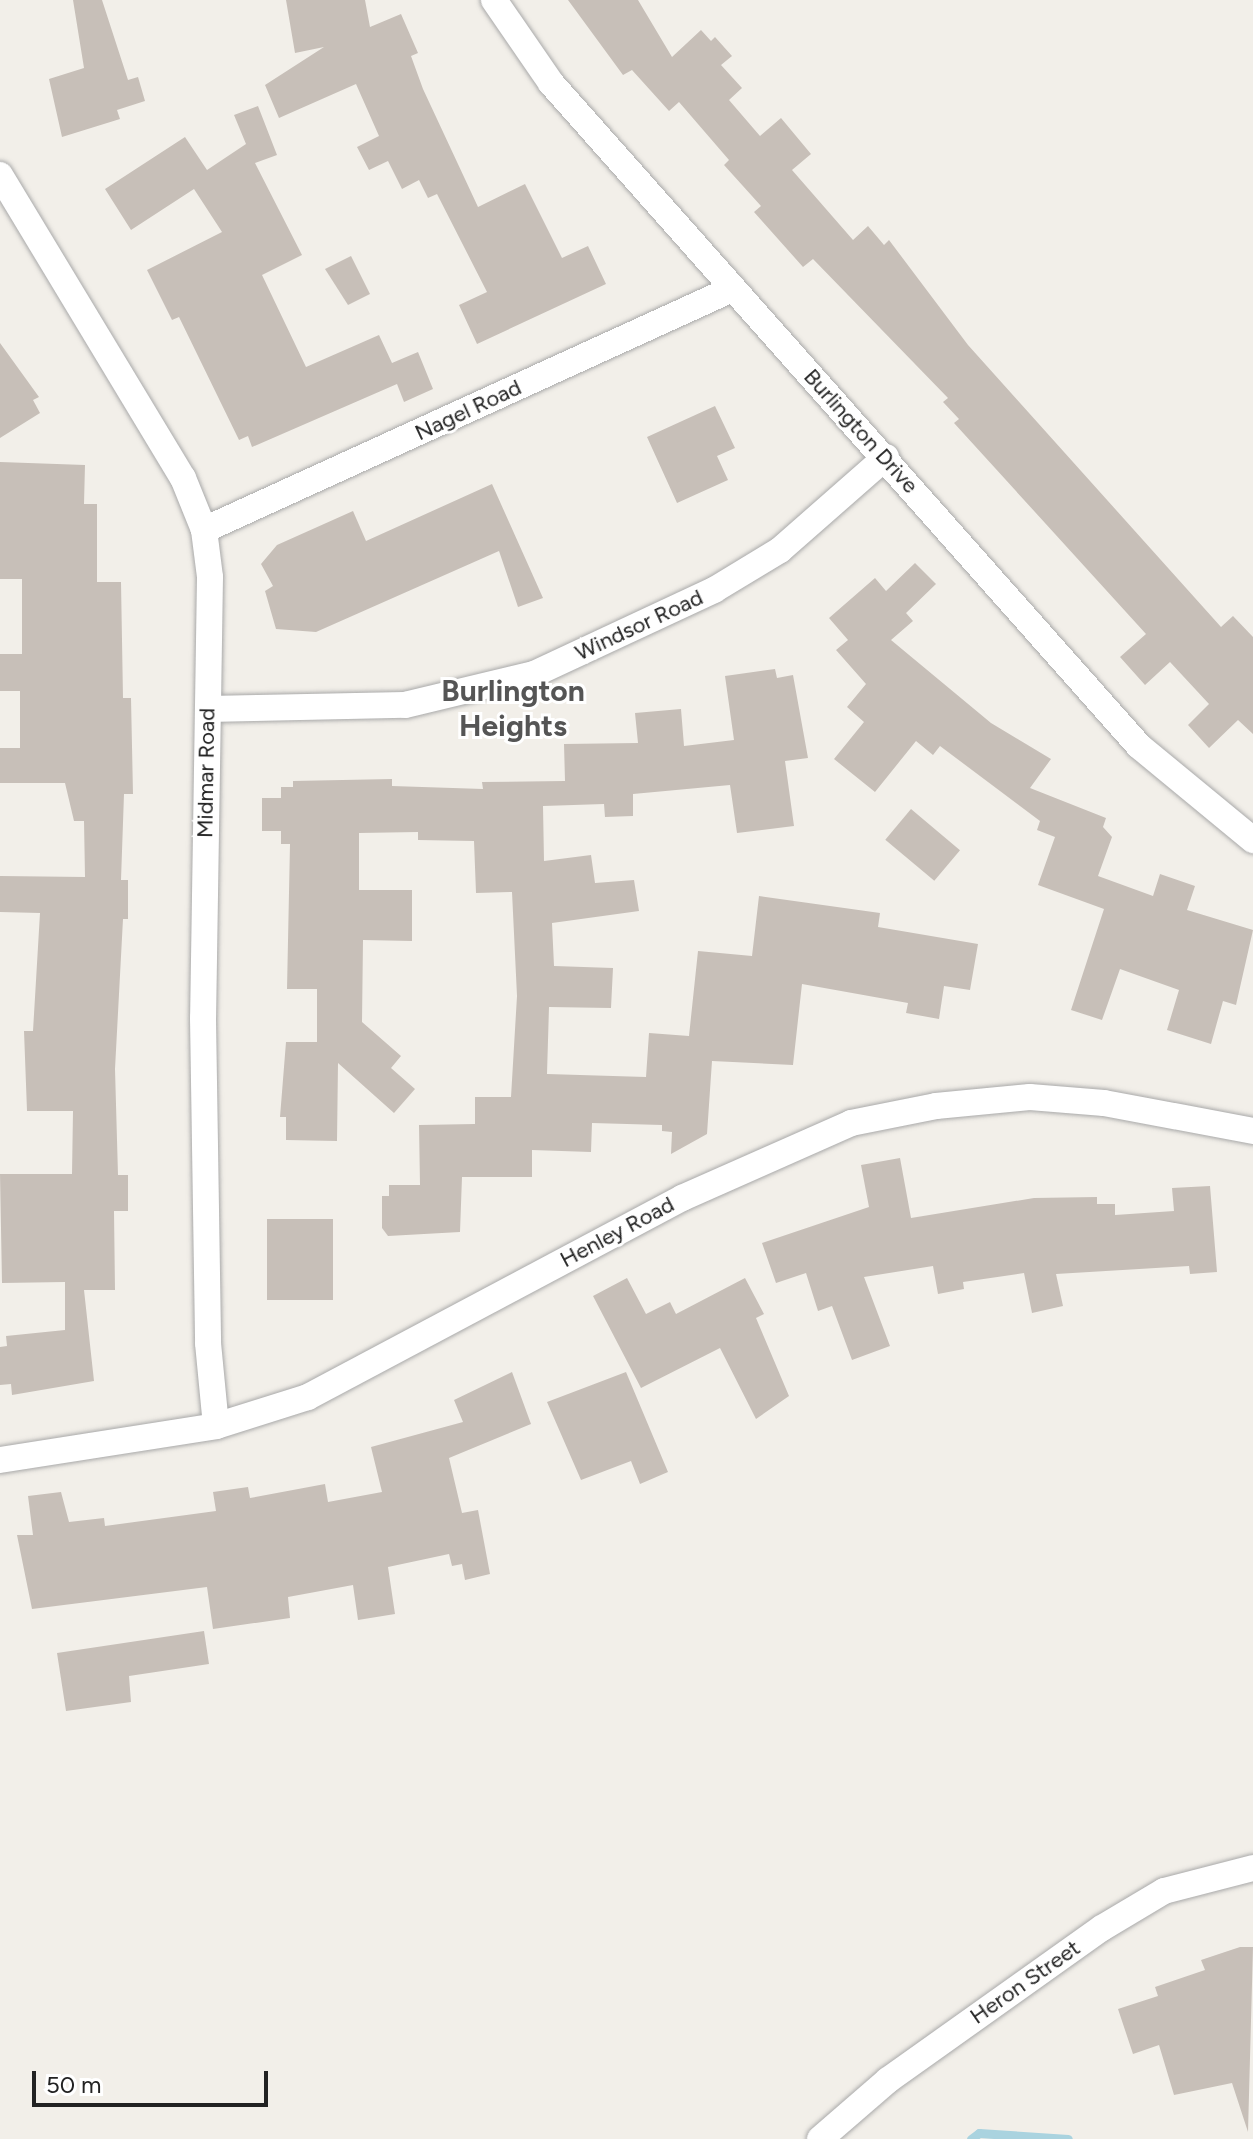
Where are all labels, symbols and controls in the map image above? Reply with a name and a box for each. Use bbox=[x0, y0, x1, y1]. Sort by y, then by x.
street label: Burlington Drive bbox=[798, 363, 924, 499]
street label: Nagel Road bbox=[411, 374, 525, 446]
street label: Windsor Road bbox=[571, 584, 707, 666]
district label: Burlington Heights bbox=[441, 673, 585, 744]
street label: Midmar Road bbox=[192, 708, 220, 838]
street label: Henley Road bbox=[556, 1191, 678, 1273]
street label: Heron Street bbox=[965, 1934, 1085, 2030]
scale bar bbox=[36, 2055, 272, 2105]
text: 50 m bbox=[46, 2070, 102, 2099]

